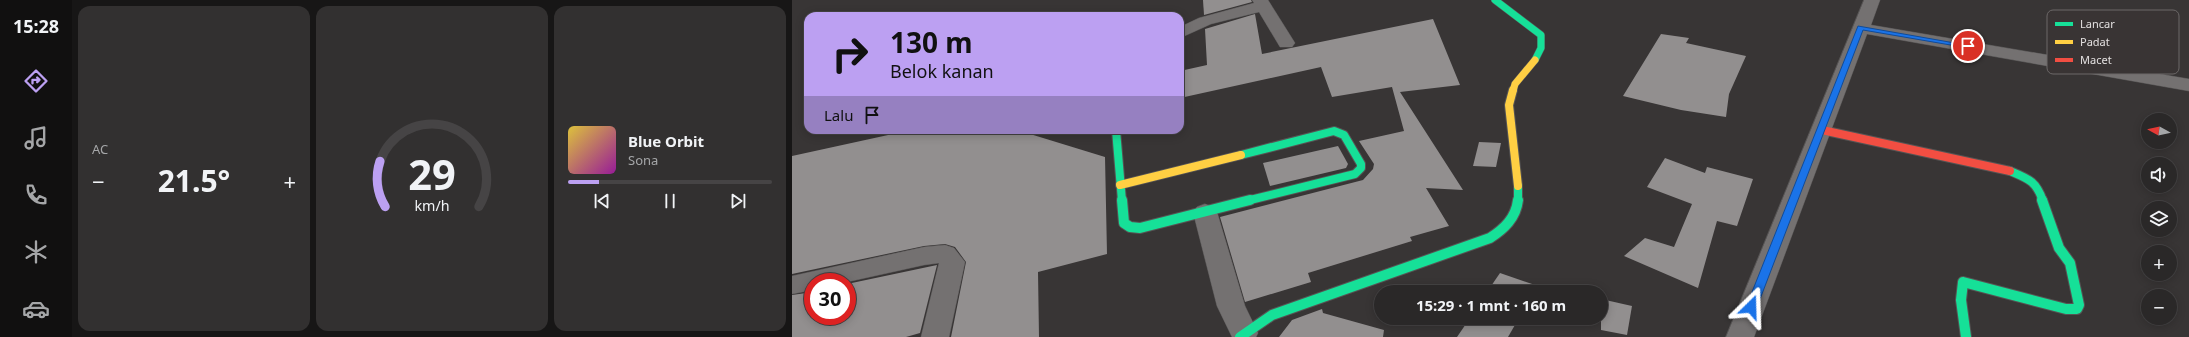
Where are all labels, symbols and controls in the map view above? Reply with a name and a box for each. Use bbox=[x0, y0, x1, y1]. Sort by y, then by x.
legend bbox=[2047, 10, 2179, 74]
text: 15:28 bbox=[13, 14, 59, 38]
text: Lancar bbox=[2080, 16, 2115, 31]
text: 130 m bbox=[890, 23, 973, 61]
icon: right bbox=[824, 28, 876, 80]
pin bbox=[1951, 29, 1985, 63]
text: Padat bbox=[2080, 34, 2110, 49]
icon: arrive bbox=[1957, 35, 1979, 57]
text: Macet bbox=[2080, 52, 2112, 67]
text: Belok kanan bbox=[890, 59, 994, 83]
icon: directions bbox=[22, 67, 50, 95]
icon: arrive bbox=[861, 104, 883, 126]
text: Lalu bbox=[824, 105, 853, 125]
north arrow bbox=[2141, 113, 2177, 149]
map controls bbox=[2141, 113, 2177, 325]
icon: music bbox=[22, 124, 50, 152]
text: Blue Orbit bbox=[628, 131, 704, 151]
text: AC bbox=[92, 140, 108, 158]
text: 29 bbox=[408, 145, 456, 201]
text: Sona bbox=[628, 151, 658, 169]
button: sound bbox=[2141, 157, 2177, 193]
text: 21.5° bbox=[158, 160, 230, 201]
text: − bbox=[92, 166, 105, 196]
text: + bbox=[283, 166, 296, 196]
icon: phone bbox=[22, 181, 50, 209]
icon: previous bbox=[591, 190, 613, 212]
icon: pause bbox=[659, 190, 681, 212]
icon: next bbox=[727, 190, 749, 212]
text: km/h bbox=[414, 195, 450, 214]
button: layers bbox=[2141, 201, 2177, 237]
icon: climate bbox=[22, 238, 50, 266]
button: + bbox=[2141, 245, 2177, 281]
speed limit sign: 30 bbox=[804, 273, 856, 325]
position arrow bbox=[1730, 286, 1772, 328]
button: − bbox=[2141, 289, 2177, 325]
icon: car bbox=[22, 295, 50, 323]
text: 15:29 · 1 mnt · 160 m bbox=[1416, 295, 1566, 315]

